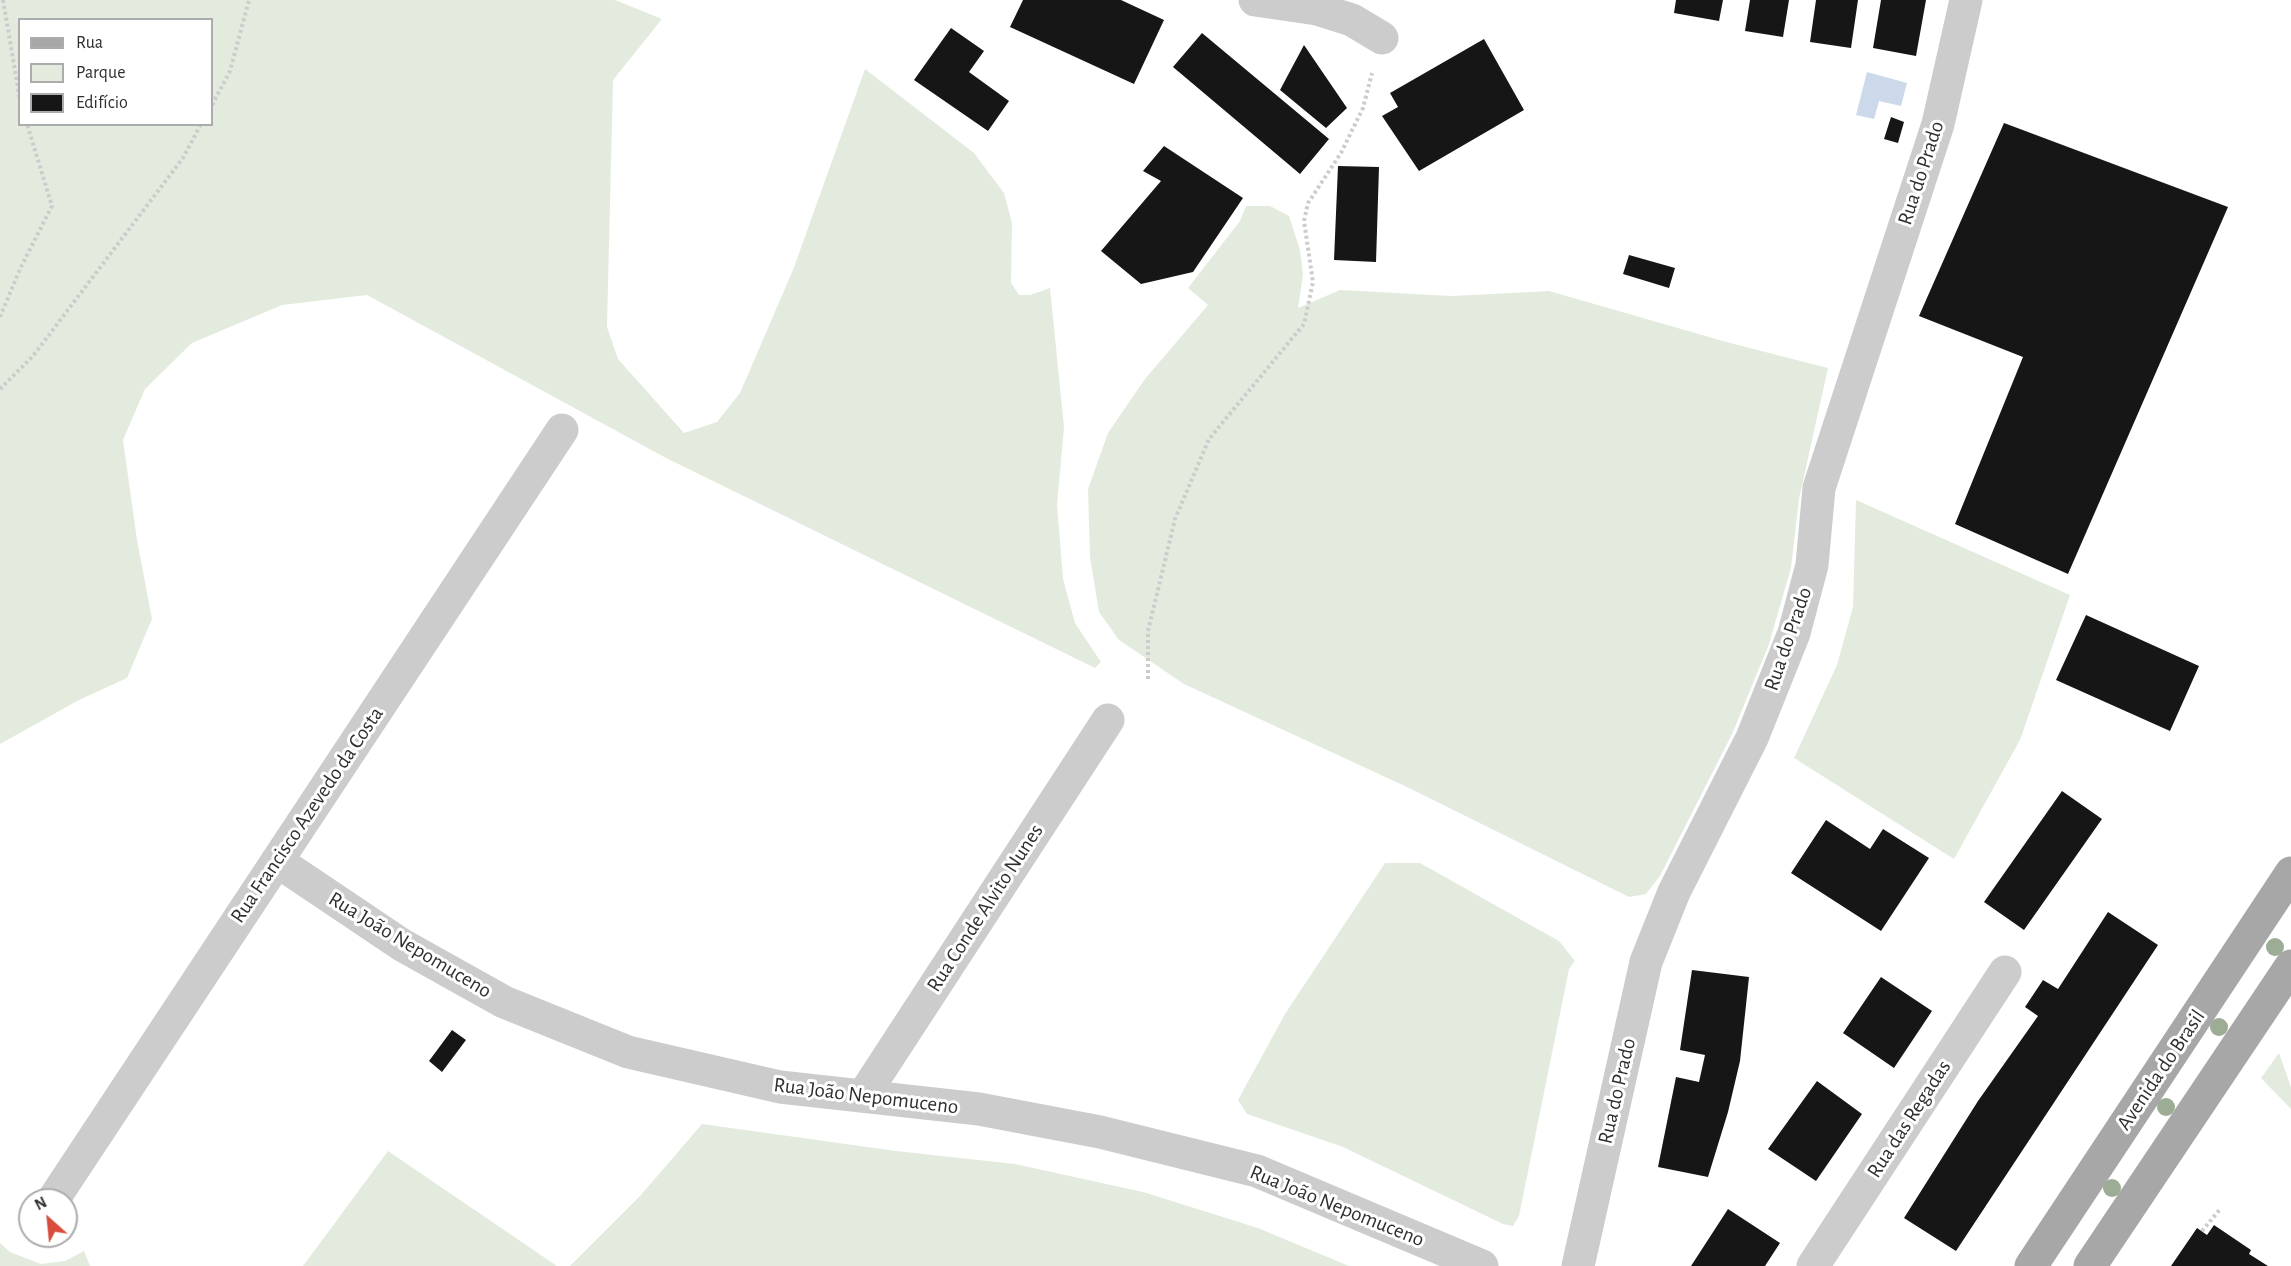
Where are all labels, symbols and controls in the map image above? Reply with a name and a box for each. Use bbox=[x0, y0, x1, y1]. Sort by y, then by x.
legend bbox=[18, 18, 213, 126]
text: Rua bbox=[76, 34, 103, 52]
text: Parque bbox=[76, 64, 125, 82]
text: Edifício bbox=[76, 94, 128, 112]
street label: Rua do Prado bbox=[1892, 118, 1950, 228]
street label: Rua do Prado bbox=[1759, 584, 1817, 694]
street label: Rua Francisco Azevedo da Costa bbox=[225, 702, 389, 928]
street label: Rua Conde Alvito Nunes bbox=[921, 819, 1049, 997]
street label: Rua João Nepomuceno bbox=[324, 886, 496, 1004]
street label: Avenida do Brasil bbox=[2111, 1005, 2211, 1135]
street label: Rua do Prado bbox=[1593, 1036, 1641, 1146]
street label: Rua das Regadas bbox=[1862, 1055, 1956, 1183]
street label: Rua João Nepomuceno bbox=[772, 1072, 960, 1120]
street label: Rua João Nepomuceno bbox=[1246, 1160, 1428, 1252]
north arrow bbox=[18, 1188, 78, 1248]
text: N bbox=[32, 1194, 49, 1213]

